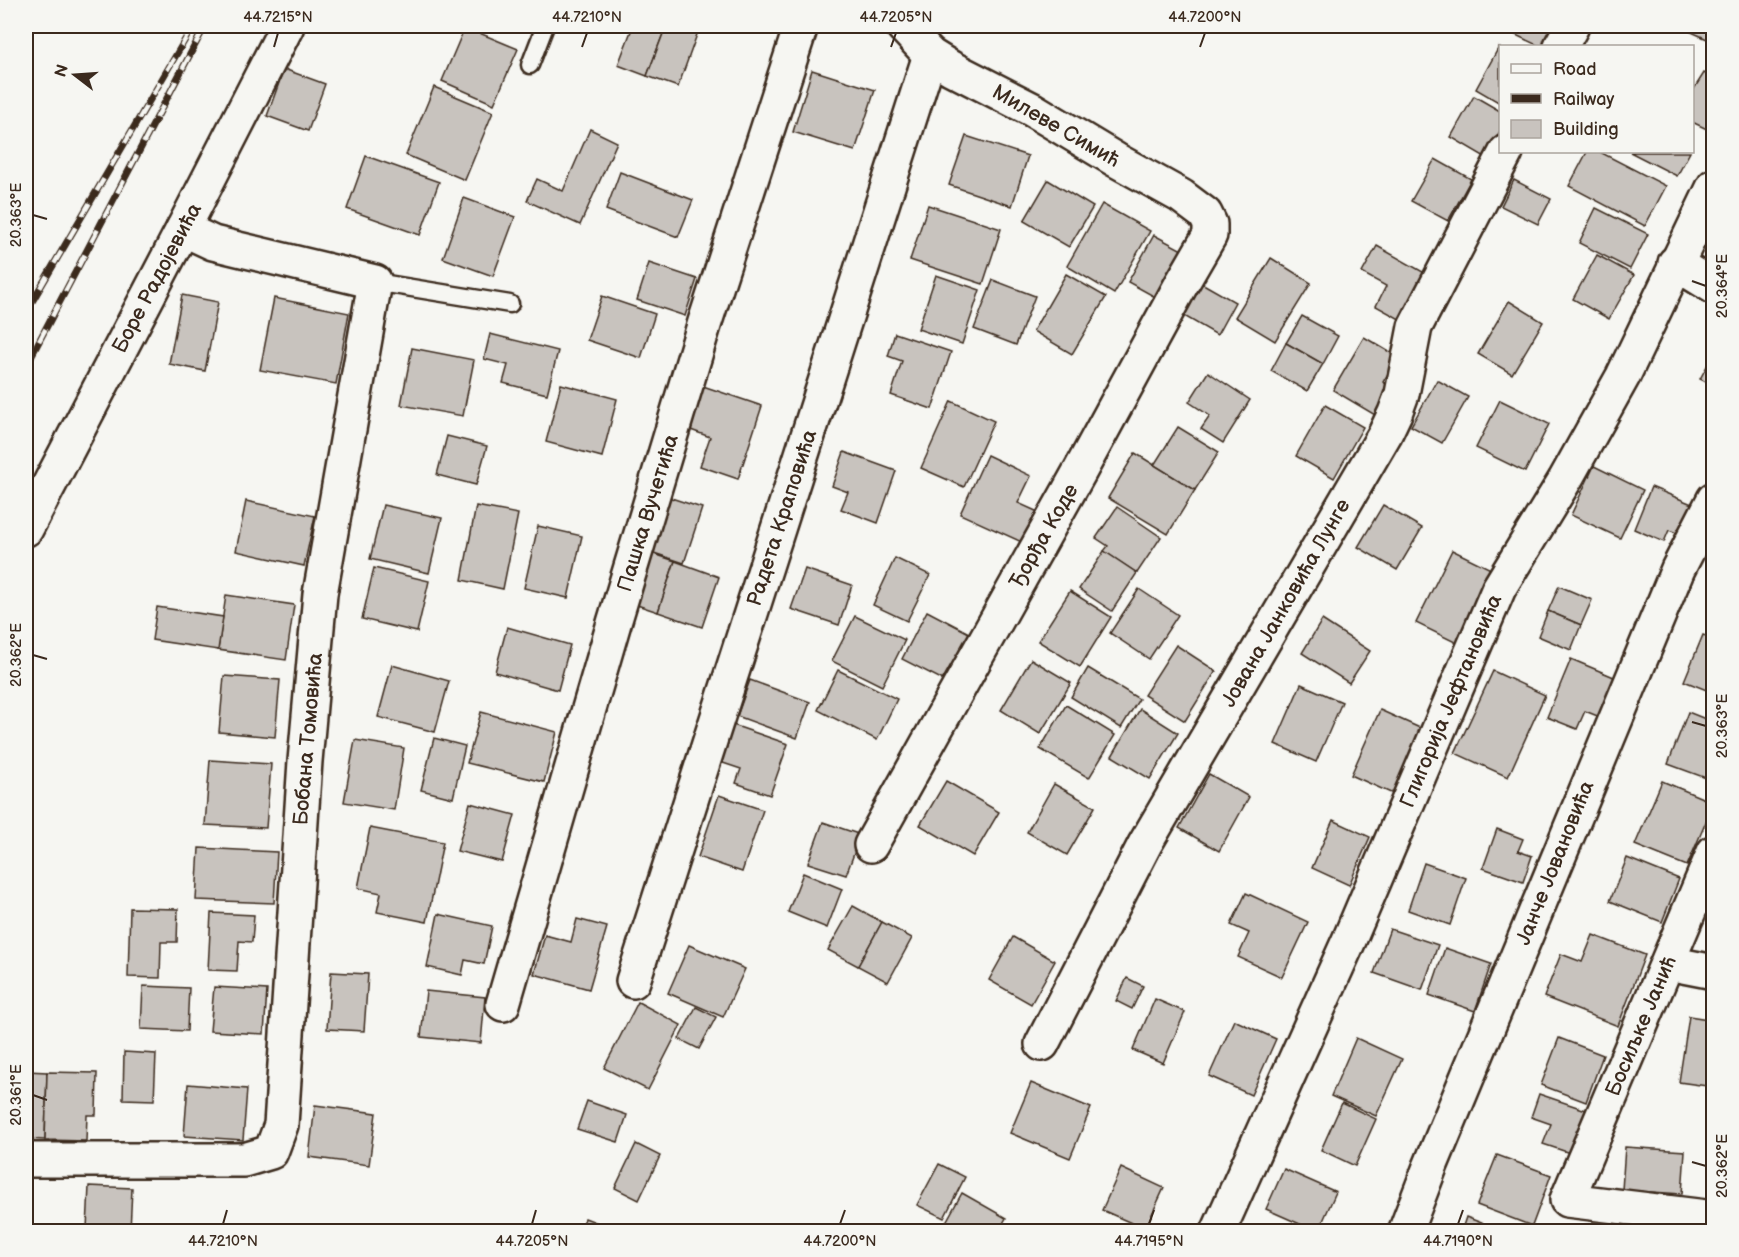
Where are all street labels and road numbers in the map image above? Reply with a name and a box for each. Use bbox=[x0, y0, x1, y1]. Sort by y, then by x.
street label: Милеве Симић bbox=[988, 79, 1124, 173]
street label: Боре Радојевића bbox=[107, 198, 207, 357]
street label: Радета Краповића bbox=[742, 426, 823, 609]
street label: Пашка Вучетића bbox=[612, 431, 684, 595]
street label: Ђорђа Коде bbox=[1004, 479, 1084, 593]
street label: Јована Јанковића Лунге bbox=[1216, 494, 1356, 712]
street label: Глигорија Јефтановића bbox=[1395, 590, 1508, 811]
street label: Бобана Томовића bbox=[288, 651, 328, 826]
street label: Јанче Јовановића bbox=[1511, 777, 1600, 949]
street label: Босиљке Јанић bbox=[1600, 952, 1682, 1100]

